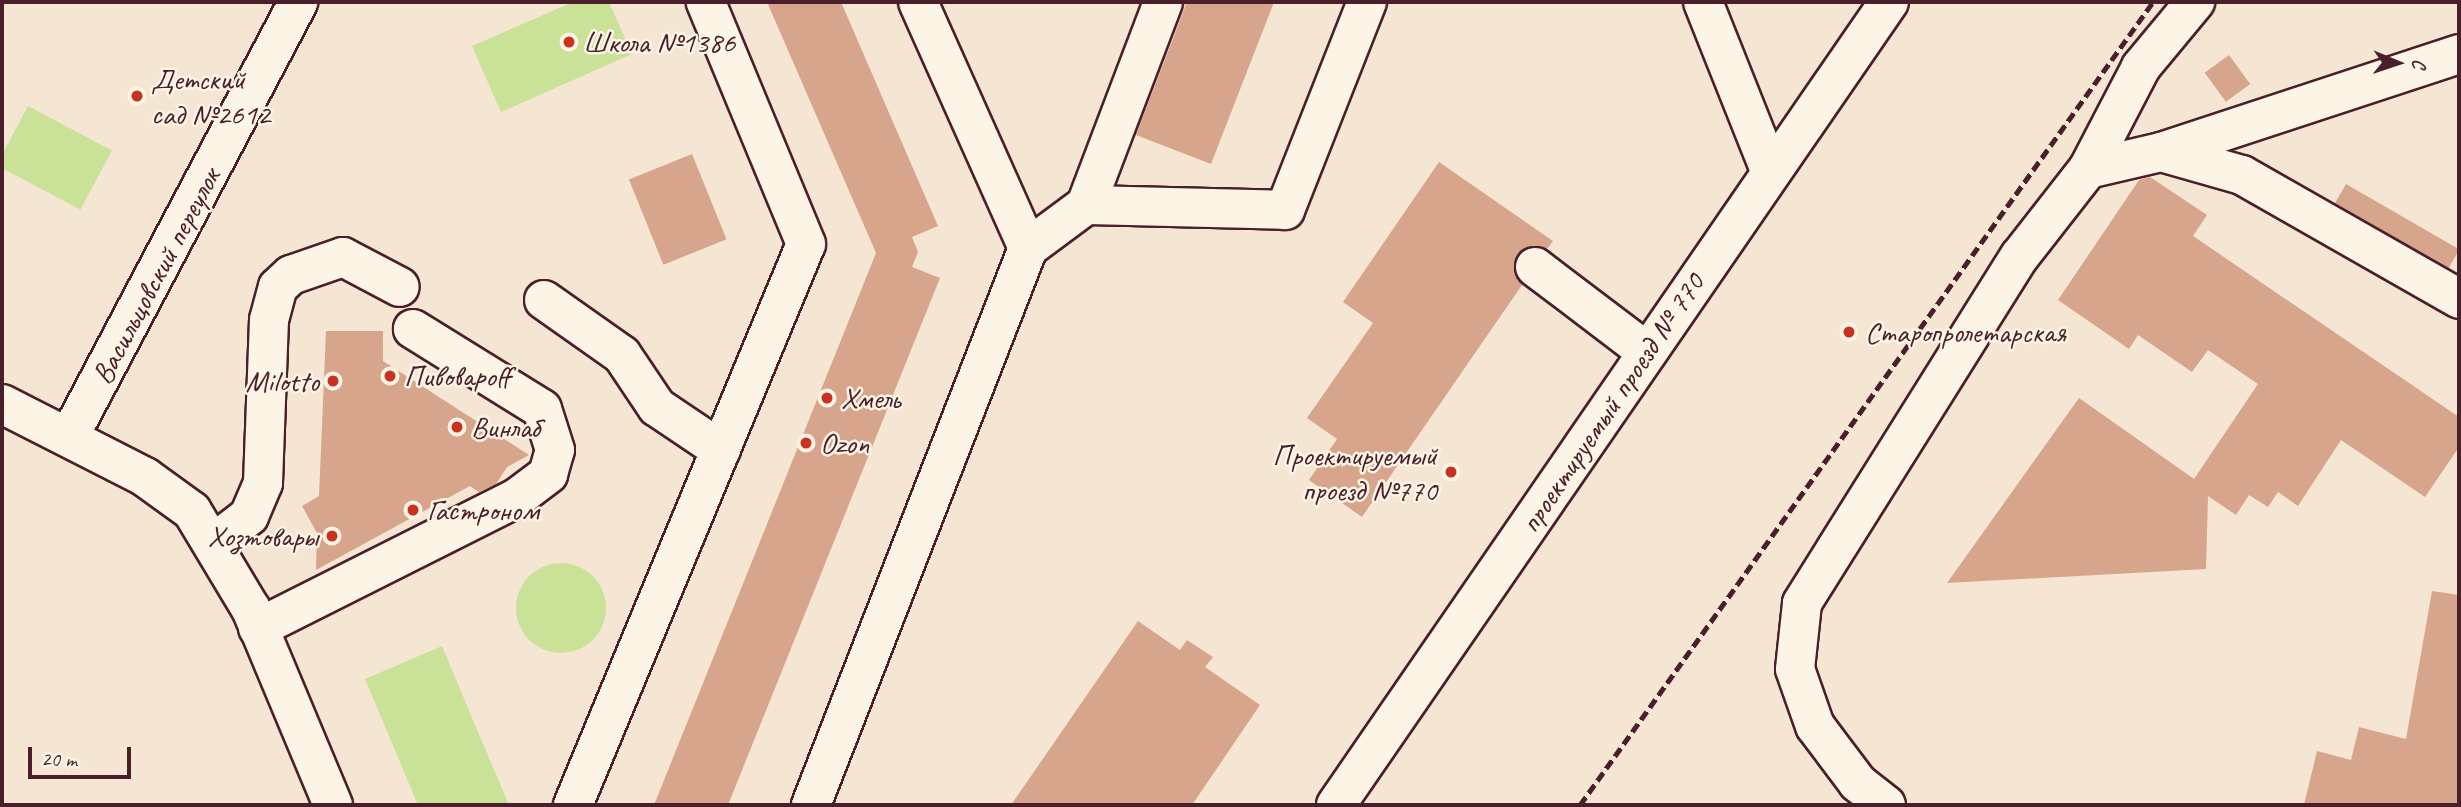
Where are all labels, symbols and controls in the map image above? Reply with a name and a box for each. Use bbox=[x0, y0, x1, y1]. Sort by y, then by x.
place label: Школа №1386 bbox=[583, 24, 735, 60]
north arrow bbox=[2363, 28, 2433, 98]
marker: Школа №1386 bbox=[561, 34, 577, 50]
text: С bbox=[2407, 59, 2431, 69]
place label: Детский сад №2612 bbox=[151, 61, 270, 132]
marker: Детский сад №2612 bbox=[129, 88, 145, 104]
street label: Васильцовский переулок bbox=[84, 162, 228, 390]
street label: проектируемый проезд № 770 bbox=[1512, 267, 1712, 539]
place label: Старопролетарская bbox=[1865, 314, 2066, 350]
marker: Старопролетарская bbox=[1839, 322, 1859, 342]
place label: Пивовароff bbox=[404, 358, 511, 394]
place label: Milotto bbox=[245, 363, 319, 399]
marker: Пивовароff bbox=[382, 368, 398, 384]
marker: Milotto bbox=[325, 373, 341, 389]
place label: Хмель bbox=[841, 380, 900, 416]
marker: Хмель bbox=[819, 390, 835, 406]
place label: Винлаб bbox=[471, 409, 539, 445]
marker: Винлаб bbox=[449, 419, 465, 435]
place label: Ozon bbox=[820, 425, 869, 461]
marker: Ozon bbox=[798, 435, 814, 451]
place label: Проектируемый проезд №770 bbox=[1273, 437, 1437, 508]
marker: Проектируемый проезд №770 bbox=[1443, 464, 1459, 480]
place label: Гастроном bbox=[427, 492, 539, 528]
marker: Гастроном bbox=[405, 502, 421, 518]
place label: Хозтовары bbox=[208, 518, 318, 554]
marker: Хозтовары bbox=[324, 528, 340, 544]
scale bar bbox=[32, 734, 135, 778]
text: 20 m bbox=[41, 746, 77, 772]

